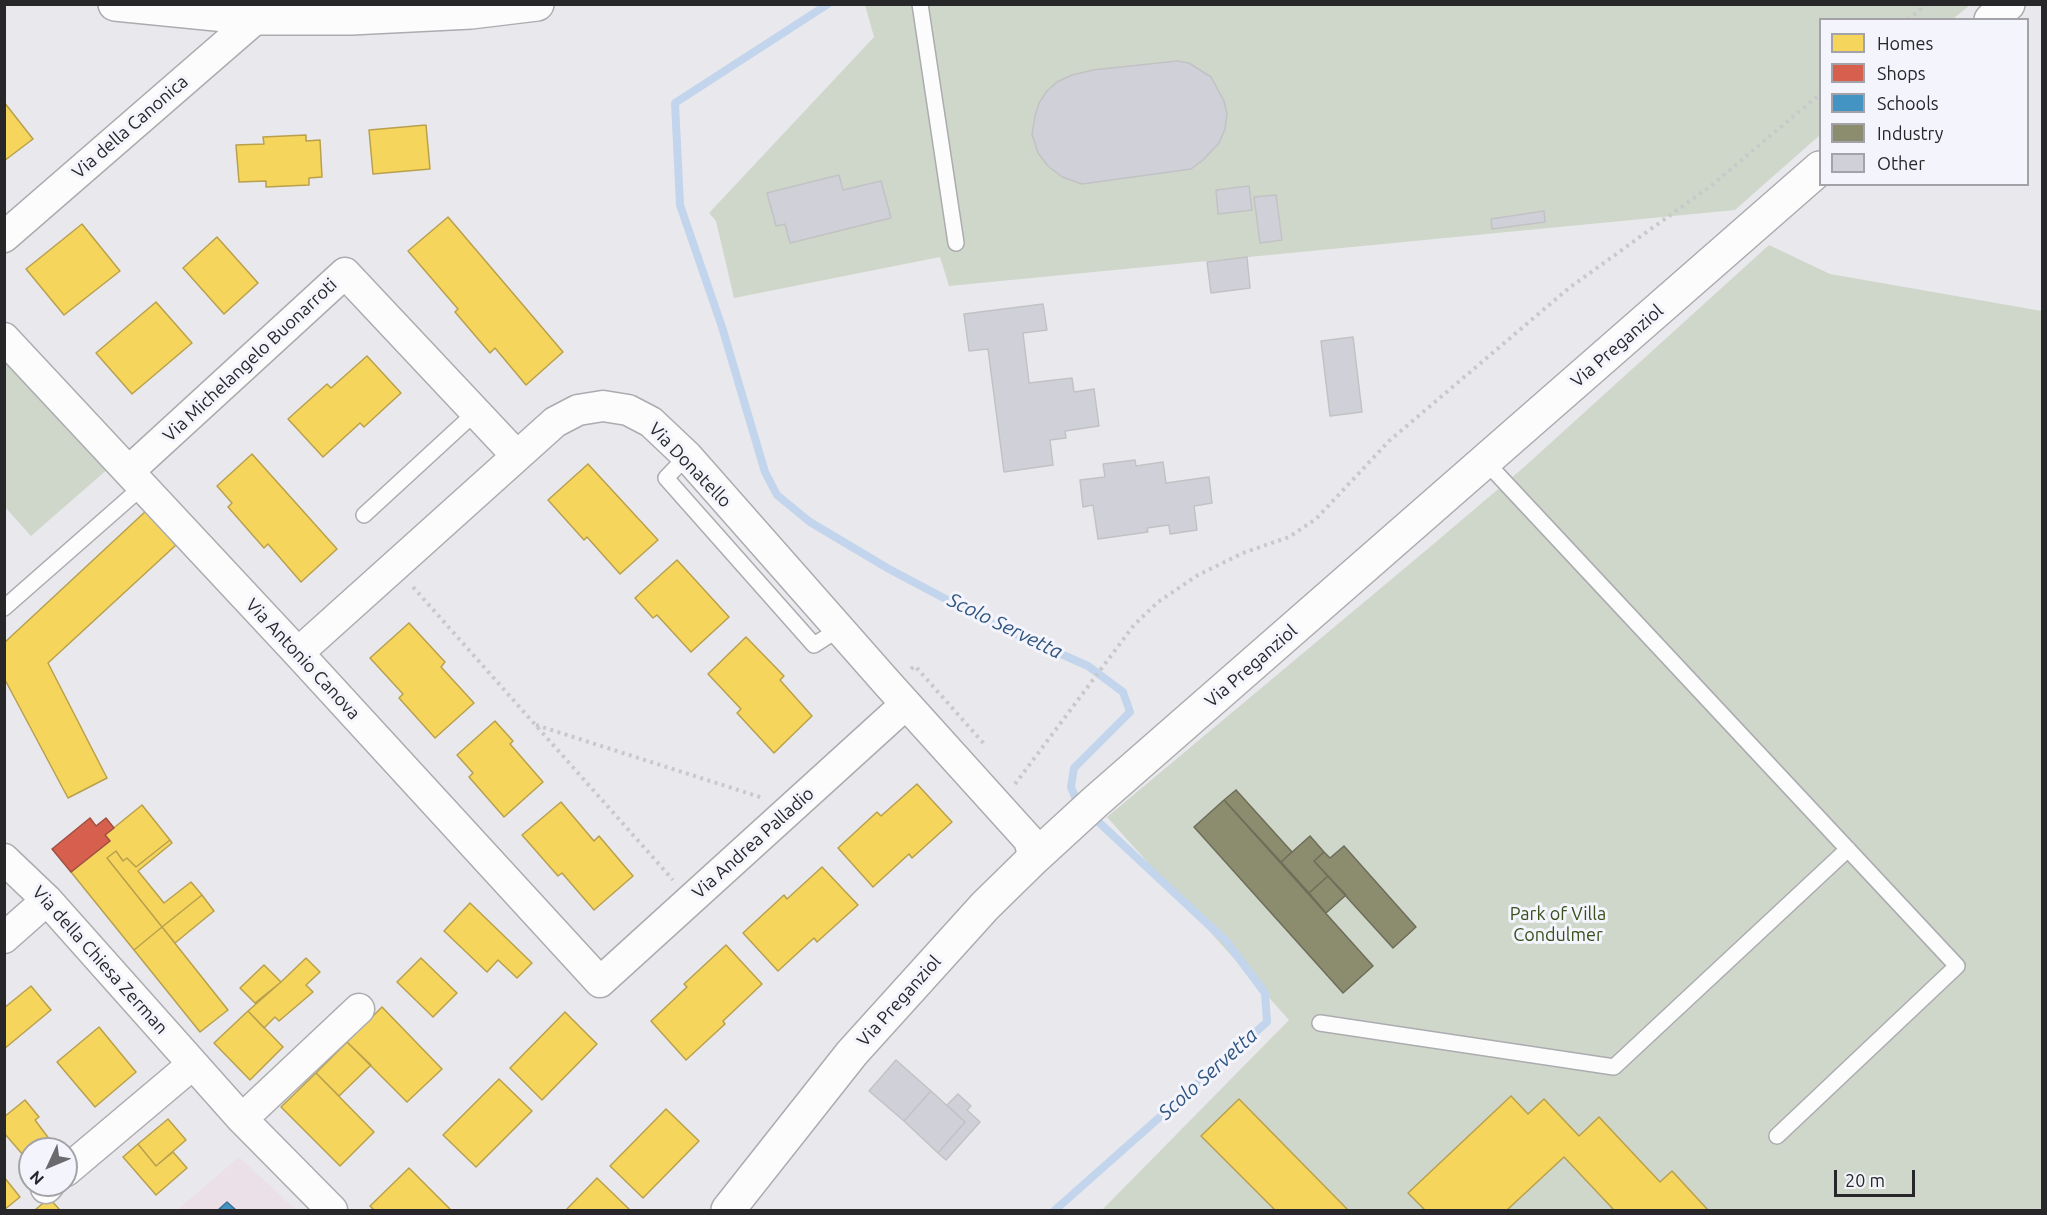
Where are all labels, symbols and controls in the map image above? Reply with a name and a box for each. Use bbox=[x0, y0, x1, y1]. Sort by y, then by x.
legend bbox=[1819, 18, 2029, 186]
text: Homes bbox=[1877, 33, 1933, 53]
text: Shops bbox=[1877, 63, 1926, 83]
street label: Via della Canonica bbox=[68, 71, 192, 183]
text: Schools bbox=[1877, 93, 1939, 113]
text: Industry bbox=[1877, 123, 1943, 143]
text: Other bbox=[1877, 153, 1925, 173]
street label: Via Michelangelo Buonarroti bbox=[159, 274, 341, 446]
street label: Via Preganziol bbox=[1567, 300, 1667, 392]
street label: Via Donatello bbox=[644, 418, 736, 512]
water label: Scolo Servetta bbox=[944, 588, 1066, 664]
street label: Via Antonio Canova bbox=[241, 594, 365, 724]
street label: Via Preganziol bbox=[1201, 620, 1301, 712]
street label: Via Andrea Palladio bbox=[688, 783, 818, 903]
street label: Via della Chiesa Zerman bbox=[28, 881, 172, 1039]
park label: Park of Villa Condulmer bbox=[1510, 903, 1606, 946]
street label: Via Preganziol bbox=[852, 951, 946, 1051]
water label: Scolo Servetta bbox=[1154, 1023, 1262, 1125]
north arrow bbox=[18, 1137, 78, 1197]
scale bar bbox=[1837, 1158, 1918, 1196]
text: N bbox=[26, 1168, 47, 1189]
text: 20 m bbox=[1845, 1170, 1885, 1190]

